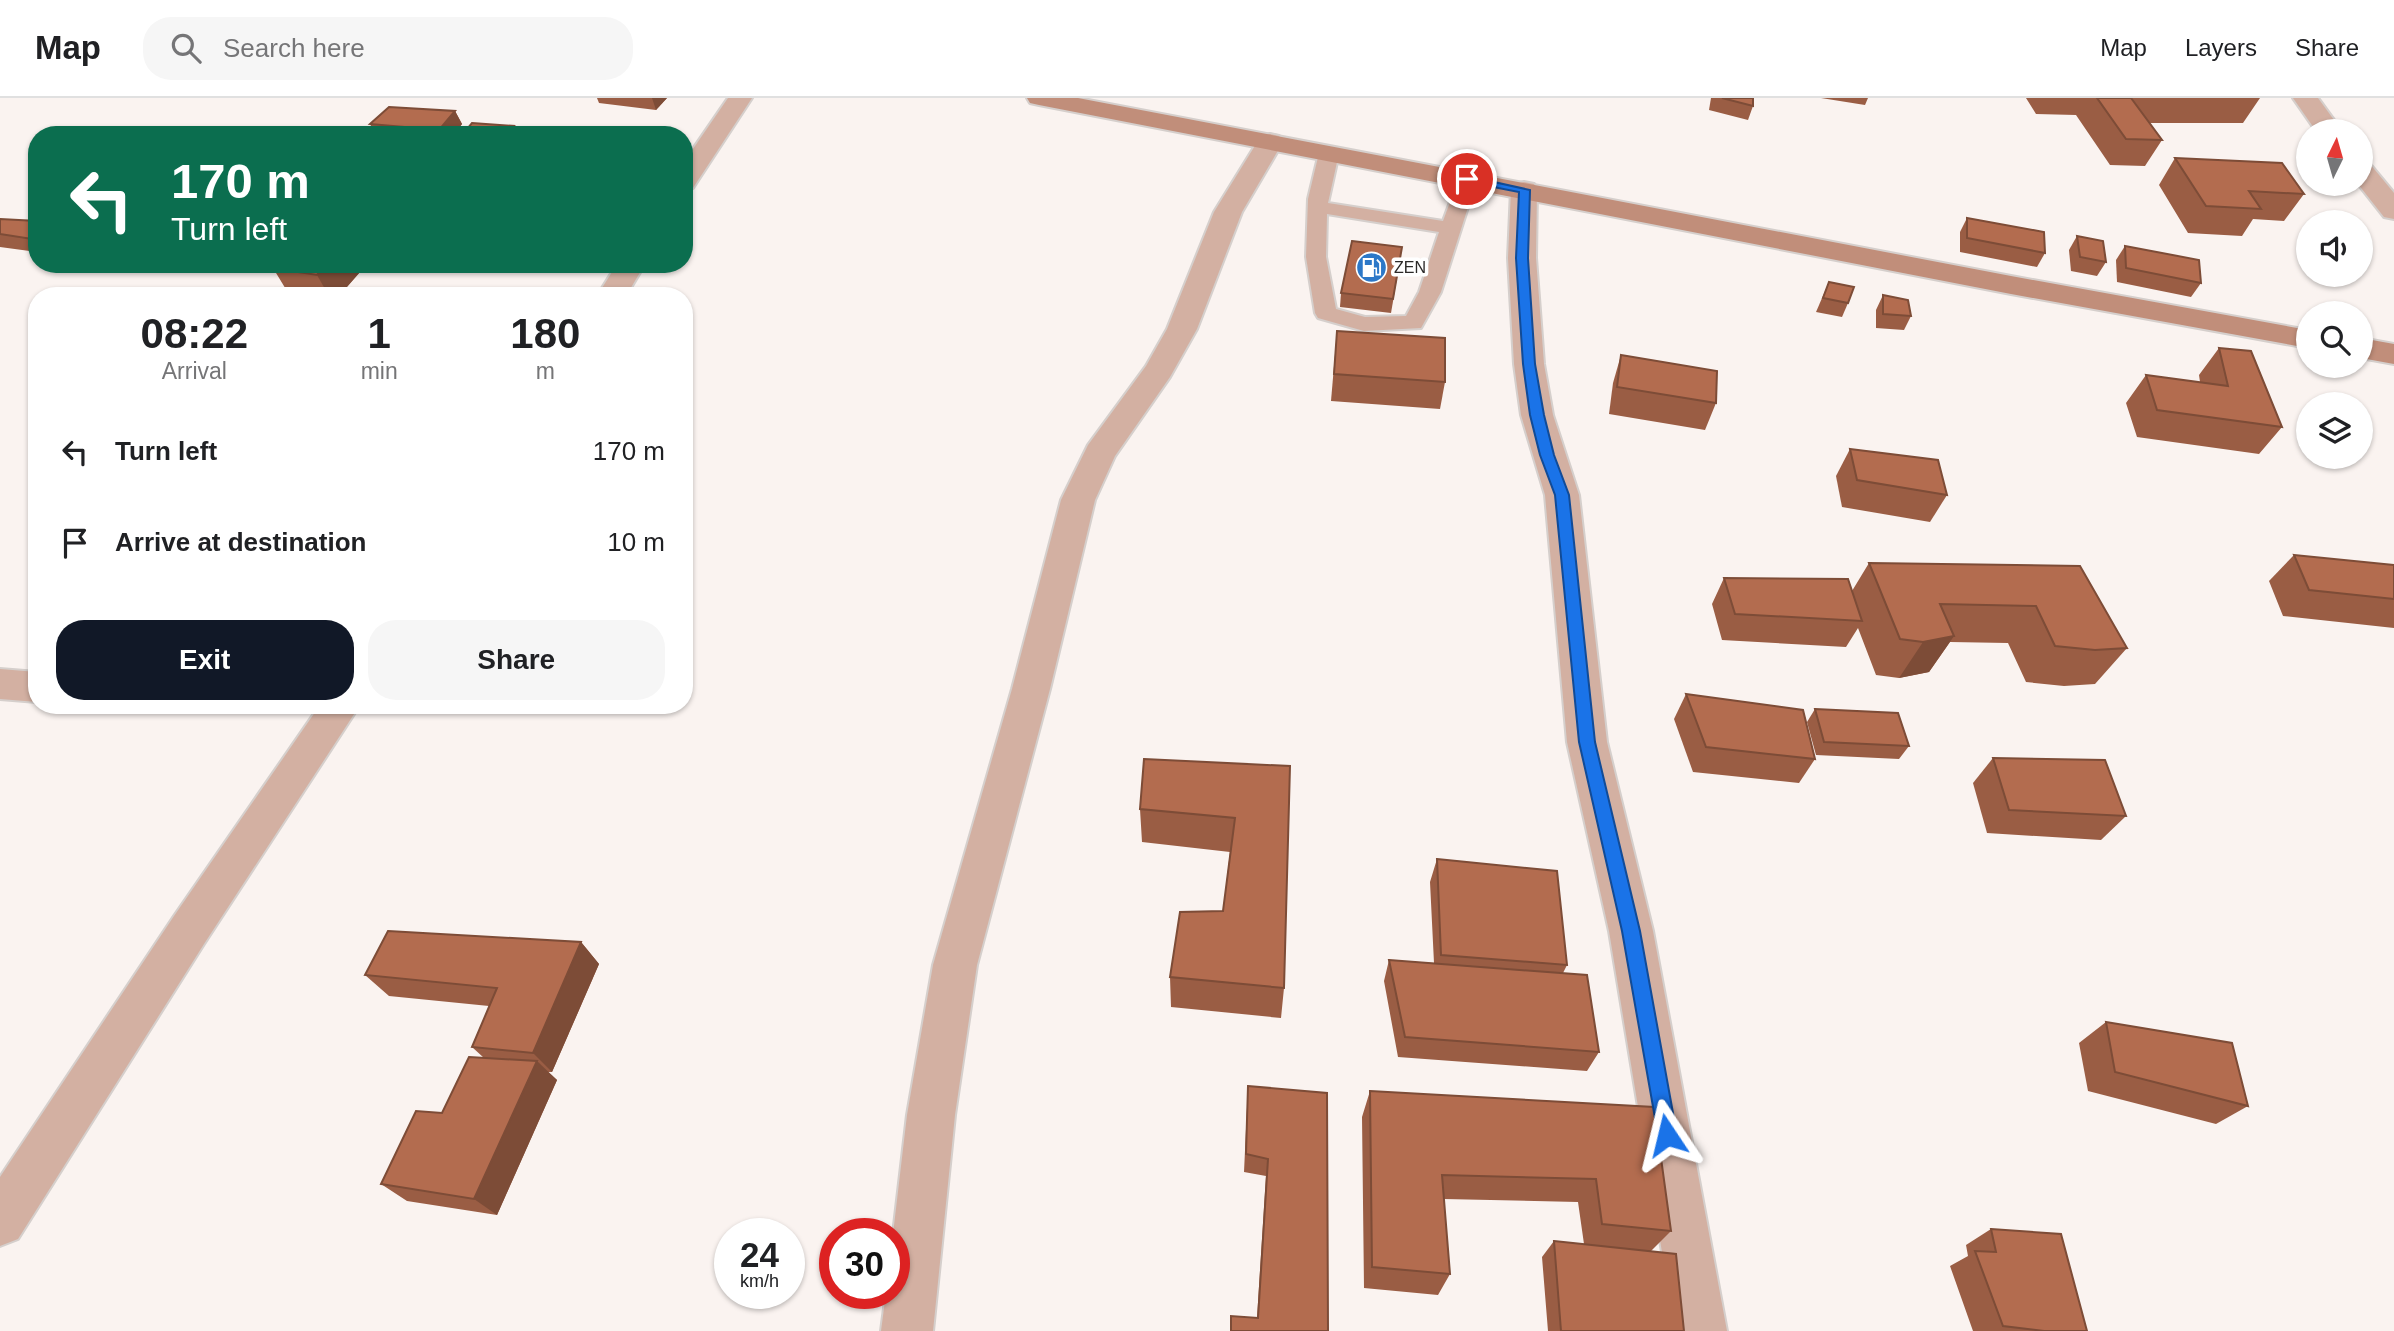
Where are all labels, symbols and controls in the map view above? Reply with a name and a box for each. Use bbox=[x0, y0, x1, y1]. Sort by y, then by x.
search box bbox=[143, 17, 633, 80]
text: Map bbox=[35, 29, 101, 66]
icon: search bbox=[167, 29, 205, 67]
text: Search here bbox=[223, 33, 365, 63]
text: Map bbox=[2100, 34, 2147, 61]
text: Layers bbox=[2185, 34, 2257, 61]
text: Share bbox=[2295, 34, 2359, 61]
north arrow bbox=[2296, 119, 2373, 196]
map controls bbox=[2296, 119, 2373, 469]
pin bbox=[1437, 149, 1497, 209]
icon: left bbox=[56, 154, 147, 245]
text: 170 m bbox=[171, 154, 310, 208]
icon: arrive bbox=[1448, 160, 1486, 198]
button: sound bbox=[2296, 210, 2373, 287]
text: Turn left bbox=[171, 211, 287, 247]
fuel station icon: ZEN bbox=[1354, 250, 1388, 284]
place label: ZEN bbox=[1394, 259, 1426, 276]
button: search bbox=[2296, 301, 2373, 378]
text: 08:22 bbox=[141, 310, 248, 357]
text: 1 bbox=[367, 310, 391, 357]
text: 180 bbox=[510, 310, 580, 357]
text: Arrival bbox=[162, 358, 227, 384]
text: min bbox=[361, 358, 398, 384]
text: m bbox=[536, 358, 555, 384]
button: layers bbox=[2296, 392, 2373, 469]
icon: left bbox=[56, 433, 94, 471]
text: Turn left bbox=[115, 436, 217, 466]
text: 170 m bbox=[593, 436, 665, 466]
icon: arrive bbox=[56, 524, 94, 562]
text: Arrive at destination bbox=[115, 527, 366, 557]
text: 10 m bbox=[607, 527, 665, 557]
button: Exit bbox=[56, 620, 354, 700]
button: Share bbox=[368, 620, 665, 700]
position arrow bbox=[1630, 1098, 1704, 1172]
speed limit sign: 30 bbox=[819, 1218, 910, 1309]
text: 24 bbox=[740, 1235, 779, 1274]
text: km/h bbox=[740, 1271, 779, 1291]

